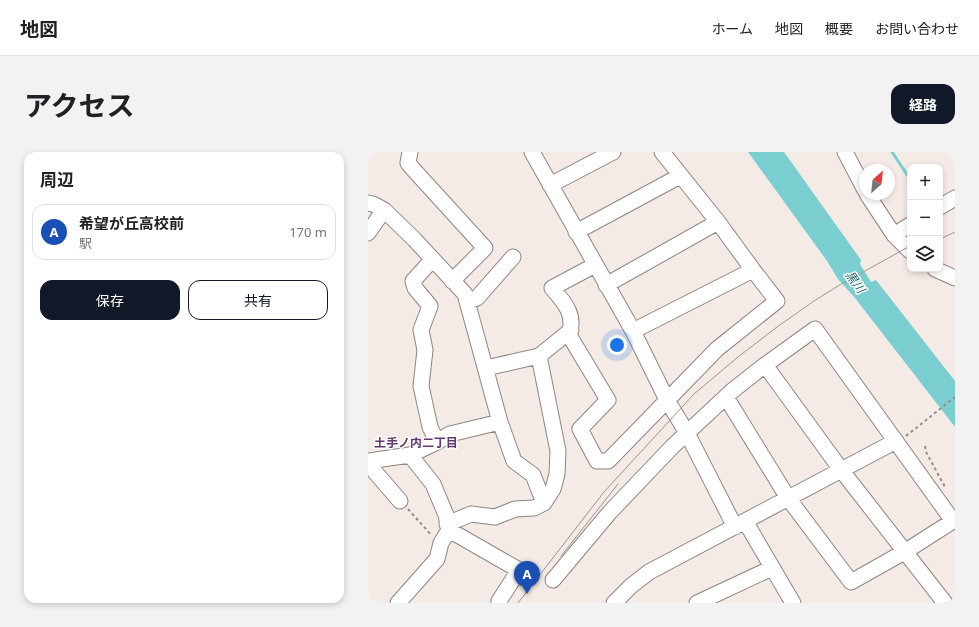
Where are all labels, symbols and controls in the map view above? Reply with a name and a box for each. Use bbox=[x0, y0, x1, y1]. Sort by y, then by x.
text: 地図 bbox=[20, 16, 58, 42]
text: ホーム bbox=[711, 19, 753, 38]
text: 地図 bbox=[775, 19, 803, 38]
text: 概要 bbox=[825, 19, 853, 38]
text: お問い合わせ bbox=[875, 19, 959, 38]
button: 経路 bbox=[891, 84, 955, 124]
text: アクセス bbox=[24, 86, 135, 124]
north arrow bbox=[859, 164, 895, 200]
map controls bbox=[907, 164, 943, 272]
button: + bbox=[907, 164, 943, 200]
text: 周辺 bbox=[40, 168, 74, 191]
button: − bbox=[907, 200, 943, 236]
text: 希望が丘高校前 bbox=[79, 213, 184, 233]
text: A bbox=[50, 223, 59, 241]
text: 170 m bbox=[289, 223, 327, 241]
text: 駅 bbox=[79, 234, 92, 252]
button: layers bbox=[907, 236, 943, 272]
water label: 黒川 bbox=[841, 267, 871, 298]
button: 保存 bbox=[40, 280, 180, 320]
button: 共有 bbox=[188, 280, 328, 320]
your location bbox=[607, 335, 627, 355]
district label: 土手ノ内二丁目 bbox=[374, 434, 458, 451]
pin: A bbox=[514, 561, 540, 594]

